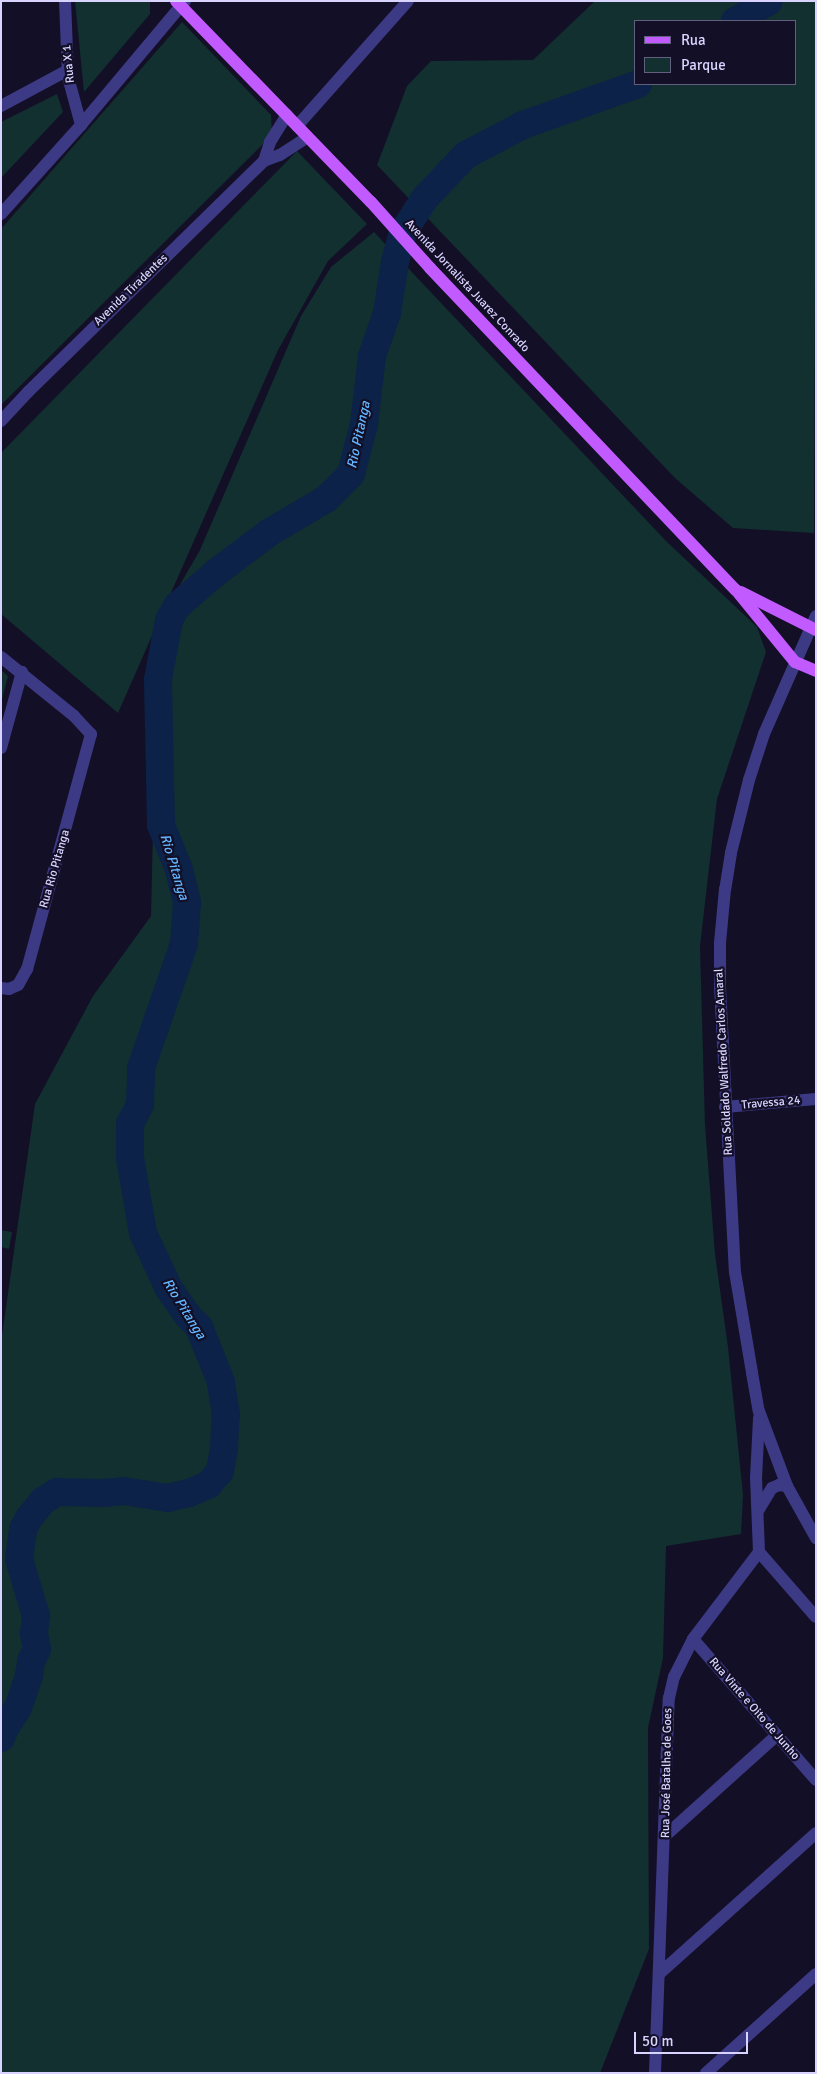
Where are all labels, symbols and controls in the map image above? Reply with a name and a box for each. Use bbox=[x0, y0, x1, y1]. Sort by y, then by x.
legend bbox=[634, 20, 797, 85]
text: Rua bbox=[681, 31, 706, 49]
street label: Rua X 1 bbox=[60, 44, 78, 84]
text: Parque bbox=[681, 56, 726, 74]
street label: Avenida Jornalista Juarez Conrado bbox=[402, 217, 532, 355]
street label: Avenida Tiradentes bbox=[91, 251, 171, 329]
water label: Rio Pitanga bbox=[344, 400, 374, 470]
street label: Rua Rio Pitanga bbox=[37, 828, 73, 910]
water label: Rio Pitanga bbox=[156, 832, 192, 902]
street label: Rua Soldado Walfredo Carlos Amaral bbox=[712, 968, 736, 1156]
street label: Travessa 24 bbox=[741, 1093, 801, 1113]
water label: Rio Pitanga bbox=[159, 1276, 209, 1342]
street label: Rua Vinte e Oito de Junho bbox=[706, 1655, 802, 1763]
street label: Rua José Batalha de Goes bbox=[659, 1708, 675, 1838]
scale bar bbox=[637, 2022, 751, 2054]
text: 50 m bbox=[642, 2032, 673, 2050]

